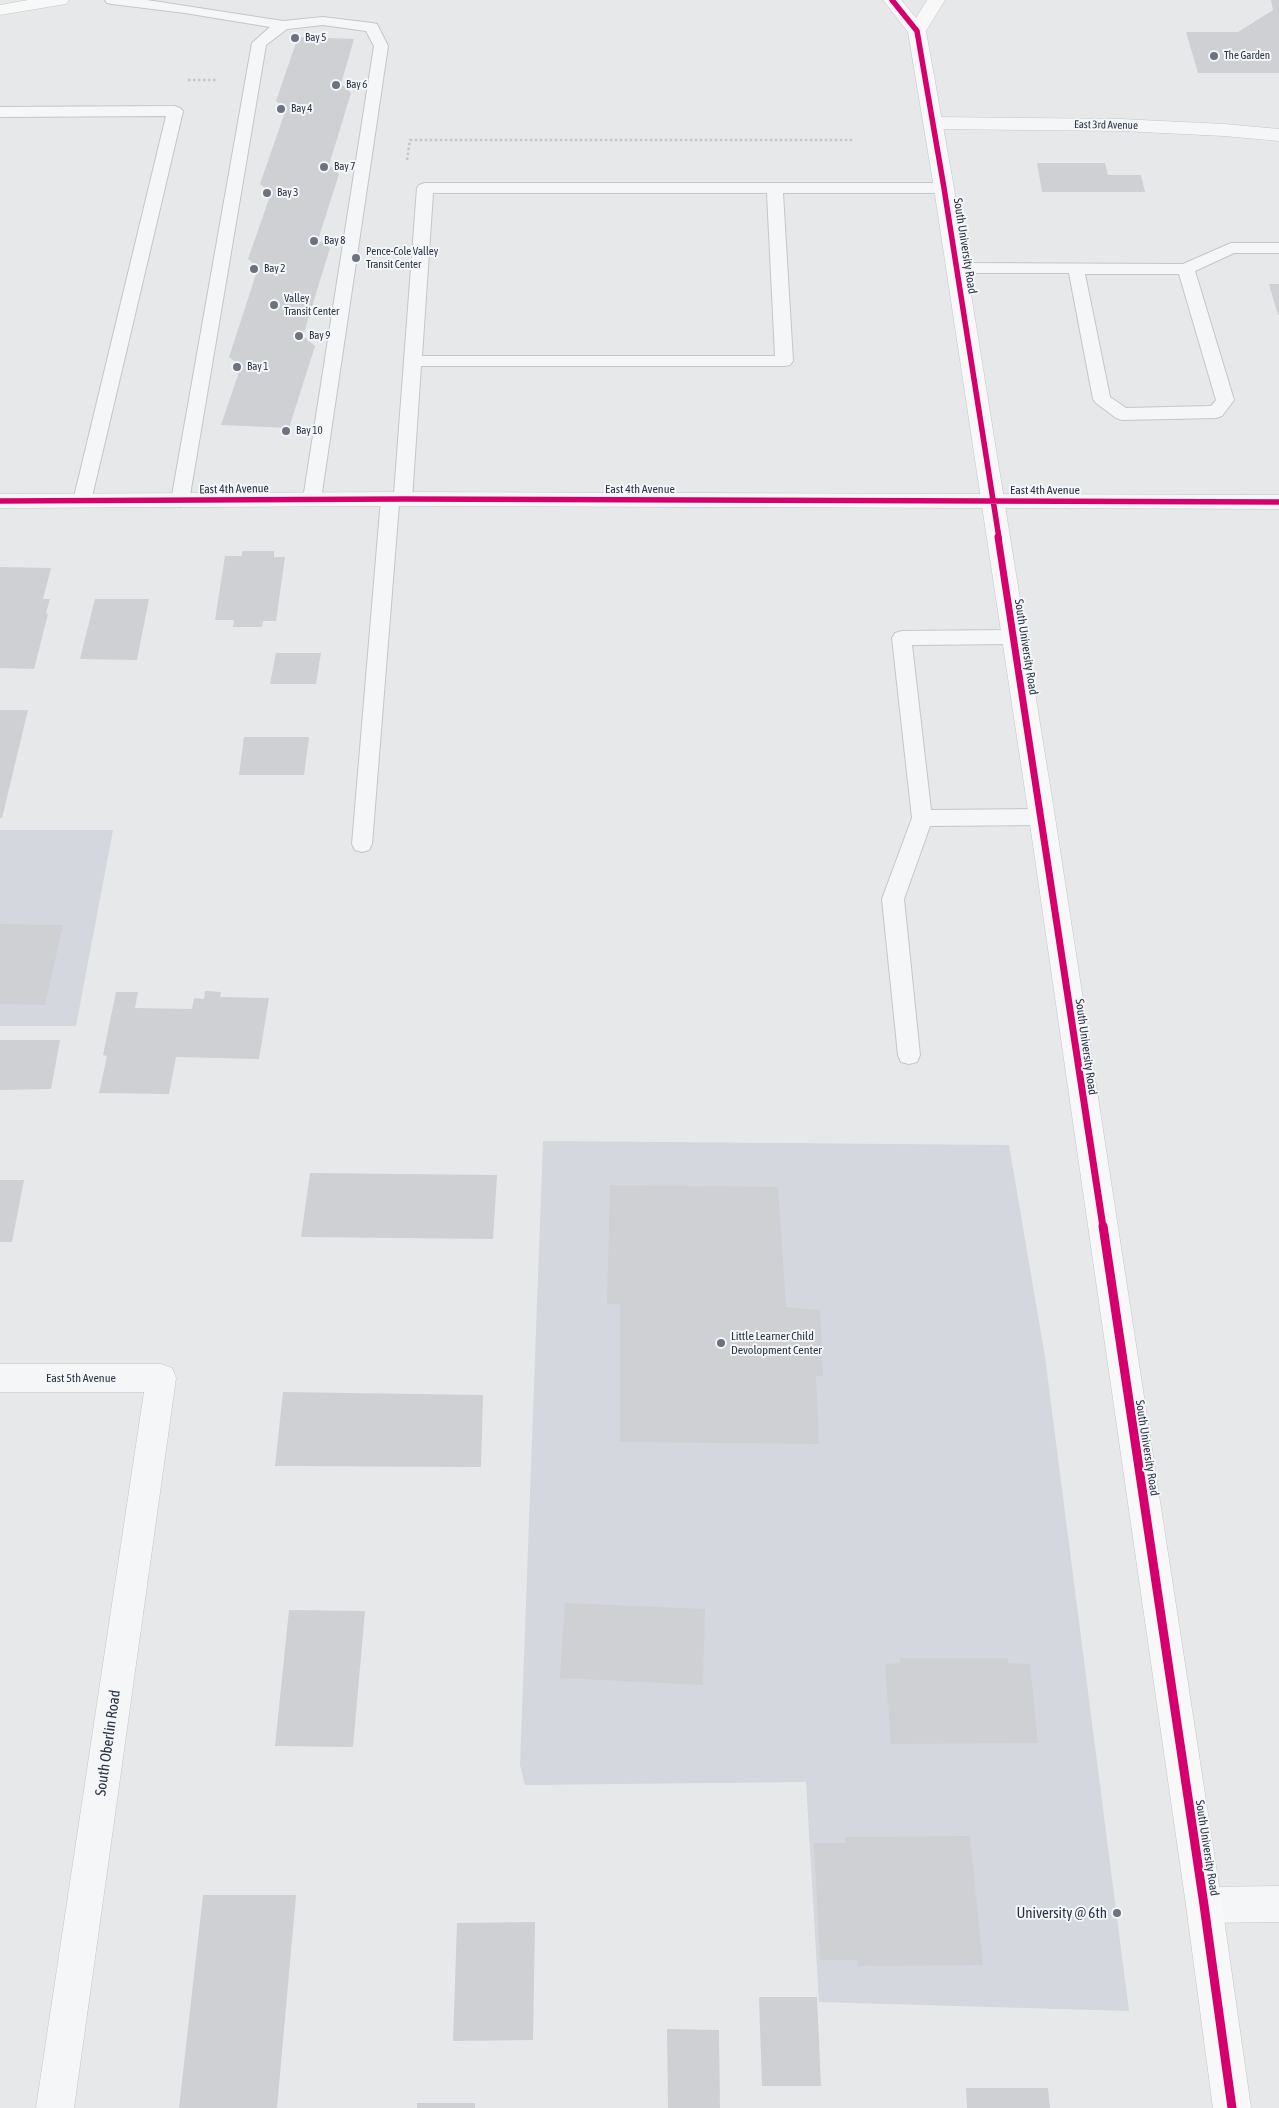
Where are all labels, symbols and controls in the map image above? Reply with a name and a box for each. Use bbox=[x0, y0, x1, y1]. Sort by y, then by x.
place label: Bay 5 bbox=[305, 31, 327, 45]
marker: Bay 5 bbox=[289, 32, 301, 44]
place label: The Garden bbox=[1224, 49, 1270, 63]
marker: The Garden bbox=[1208, 50, 1220, 62]
place label: Bay 6 bbox=[346, 78, 368, 92]
marker: Bay 6 bbox=[330, 79, 342, 91]
place label: Bay 4 bbox=[291, 102, 313, 116]
marker: Bay 4 bbox=[275, 103, 287, 115]
street label: East 3rd Avenue bbox=[1074, 118, 1138, 132]
place label: Bay 7 bbox=[334, 160, 356, 174]
marker: Bay 7 bbox=[318, 161, 330, 173]
place label: Bay 3 bbox=[277, 186, 299, 200]
marker: Bay 3 bbox=[261, 187, 273, 199]
street label: South University Road bbox=[950, 197, 980, 295]
place label: Bay 8 bbox=[324, 234, 346, 248]
marker: Bay 8 bbox=[308, 235, 320, 247]
place label: Pence-Cole Valley Transit Center bbox=[366, 245, 438, 271]
marker: Pence-Cole Valley Transit Center bbox=[350, 252, 362, 264]
place label: Bay 2 bbox=[264, 262, 286, 276]
marker: Bay 2 bbox=[248, 263, 260, 275]
place label: Valley Transit Center bbox=[284, 292, 339, 318]
marker: Valley Transit Center bbox=[268, 299, 280, 311]
place label: Bay 9 bbox=[309, 329, 331, 343]
marker: Bay 9 bbox=[293, 330, 305, 342]
place label: Bay 1 bbox=[247, 360, 269, 374]
marker: Bay 1 bbox=[231, 361, 243, 373]
place label: Bay 10 bbox=[296, 424, 323, 438]
marker: Bay 10 bbox=[280, 425, 292, 437]
street label: East 4th Avenue bbox=[199, 481, 269, 497]
street label: East 4th Avenue bbox=[605, 482, 675, 496]
street label: East 4th Avenue bbox=[1010, 483, 1080, 497]
street label: South University Road bbox=[1011, 598, 1041, 696]
street label: South University Road bbox=[1072, 998, 1100, 1096]
place label: Little Learner Child Devolopment Center bbox=[731, 1329, 822, 1357]
marker: Little Learner Child Devolopment Center bbox=[715, 1337, 727, 1349]
street label: East 5th Avenue bbox=[46, 1371, 116, 1385]
street label: South University Road bbox=[1132, 1399, 1162, 1497]
street label: South Oberlin Road bbox=[92, 1689, 124, 1797]
street label: South University Road bbox=[1192, 1799, 1222, 1897]
place label: University @ 6th bbox=[1016, 1904, 1107, 1922]
marker: University @ 6th bbox=[1111, 1907, 1123, 1919]

